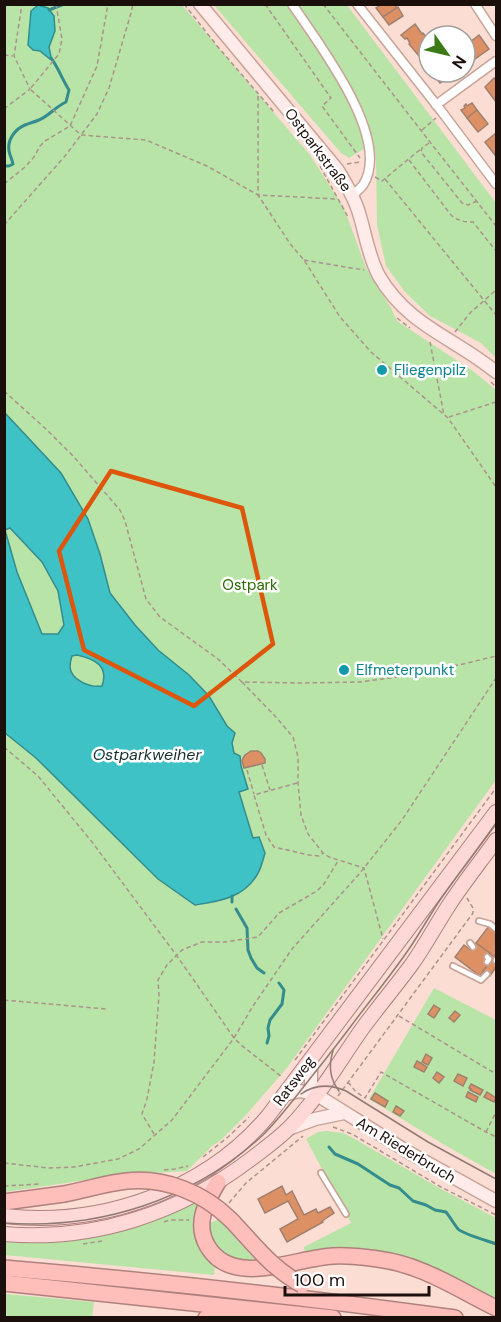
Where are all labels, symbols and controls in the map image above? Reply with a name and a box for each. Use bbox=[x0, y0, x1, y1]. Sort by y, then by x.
north arrow bbox=[417, 24, 477, 84]
text: N bbox=[447, 51, 471, 73]
street label: Ostparkstraße bbox=[280, 104, 356, 196]
place label: Fliegenpilz bbox=[394, 360, 466, 380]
marker: Fliegenpilz bbox=[375, 363, 389, 377]
park label: Ostpark bbox=[222, 575, 278, 595]
place label: Elfmeterpunkt bbox=[356, 660, 454, 680]
marker: Elfmeterpunkt bbox=[337, 663, 351, 677]
water label: Ostparkweiher bbox=[93, 744, 202, 765]
street label: Ratsweg bbox=[269, 1052, 319, 1110]
street label: Am Riederbruch bbox=[353, 1112, 459, 1188]
scale bar bbox=[285, 1259, 429, 1297]
text: 100 m bbox=[294, 1268, 345, 1292]

